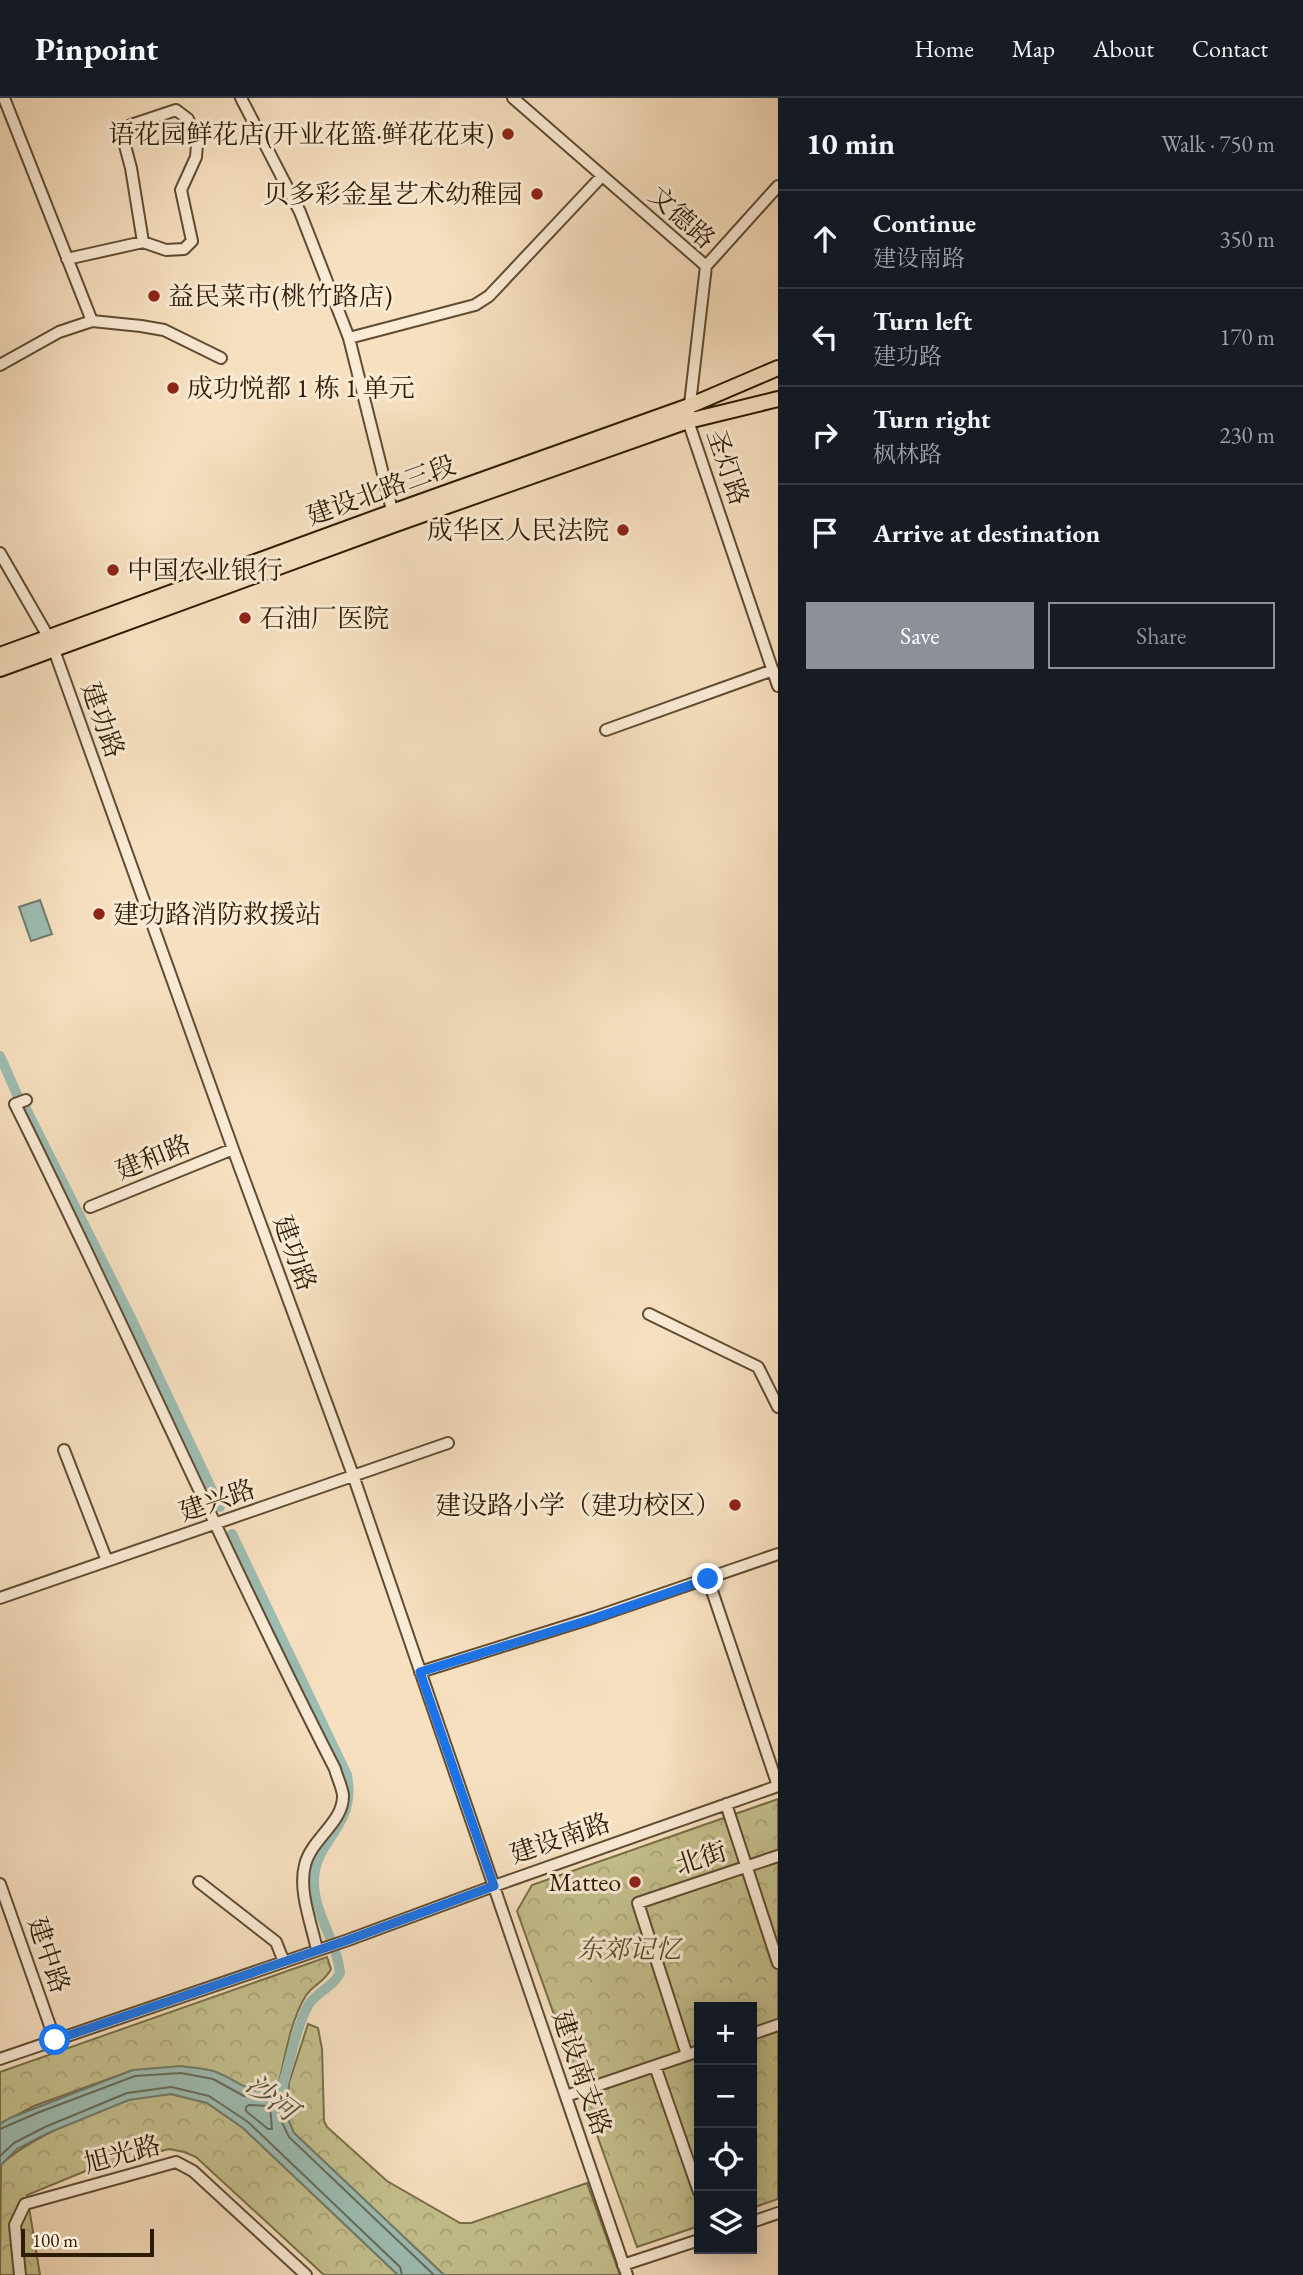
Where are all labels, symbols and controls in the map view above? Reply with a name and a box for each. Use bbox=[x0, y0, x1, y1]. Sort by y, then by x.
text: Pinpoint bbox=[35, 27, 158, 70]
text: Home bbox=[914, 33, 974, 64]
text: Map bbox=[1012, 33, 1055, 64]
text: About bbox=[1093, 33, 1154, 64]
text: Contact bbox=[1192, 33, 1268, 64]
place label: 语花园鲜花店(开业花篮·鲜花花束) bbox=[108, 117, 494, 151]
text: 10 min bbox=[806, 124, 895, 163]
marker: 语花园鲜花店(开业花篮·鲜花花束) bbox=[500, 126, 516, 142]
text: Walk · 750 m bbox=[1161, 129, 1275, 159]
place label: 贝多彩金星艺术幼稚园 bbox=[263, 177, 523, 211]
street label: 文德路 bbox=[642, 178, 722, 256]
marker: 贝多彩金星艺术幼稚园 bbox=[529, 186, 545, 202]
text: Continue bbox=[873, 206, 976, 240]
icon: ahead bbox=[806, 220, 844, 258]
text: 350 m bbox=[1219, 224, 1275, 254]
text: 建设南路 bbox=[873, 243, 965, 273]
place label: 益民菜市(桃竹路店) bbox=[168, 279, 392, 313]
marker: 益民菜市(桃竹路店) bbox=[146, 288, 162, 304]
text: Turn left bbox=[873, 304, 972, 338]
icon: left bbox=[806, 318, 844, 356]
text: 170 m bbox=[1219, 322, 1275, 352]
text: 建功路 bbox=[873, 341, 942, 371]
place label: 成功悦都 1 栋 1 单元 bbox=[187, 371, 415, 405]
marker: 成功悦都 1 栋 1 单元 bbox=[165, 380, 181, 396]
text: Turn right bbox=[873, 402, 991, 436]
icon: right bbox=[806, 416, 844, 454]
text: 230 m bbox=[1219, 420, 1275, 450]
street label: 圣灯路 bbox=[699, 425, 757, 509]
text: 枫林路 bbox=[873, 439, 942, 469]
street label: 建设北路三段 bbox=[302, 447, 460, 533]
place label: 成华区人民法院 bbox=[427, 513, 609, 547]
icon: arrive bbox=[806, 514, 844, 552]
text: Arrive at destination bbox=[873, 516, 1100, 550]
marker: 成华区人民法院 bbox=[615, 522, 631, 538]
place label: 中国农业银行 bbox=[127, 553, 283, 587]
marker: 中国农业银行 bbox=[105, 562, 121, 578]
place label: 石油厂医院 bbox=[259, 601, 389, 635]
button: Save bbox=[806, 602, 1034, 669]
button: Share bbox=[1048, 602, 1275, 669]
marker: 石油厂医院 bbox=[237, 610, 253, 626]
street label: 建功路 bbox=[74, 678, 132, 762]
place label: 建功路消防救援站 bbox=[113, 897, 321, 931]
marker: 建功路消防救援站 bbox=[91, 906, 107, 922]
street label: 建和路 bbox=[110, 1127, 196, 1187]
street label: 建功路 bbox=[266, 1211, 324, 1295]
street label: 建兴路 bbox=[175, 1471, 259, 1529]
place label: 建设路小学（建功校区） bbox=[435, 1488, 721, 1522]
marker: 建设路小学（建功校区） bbox=[727, 1497, 743, 1513]
route end bbox=[692, 1563, 723, 1594]
street label: 建设南路 bbox=[505, 1805, 615, 1871]
street label: 北街 bbox=[671, 1834, 731, 1882]
place label: Matteo bbox=[549, 1865, 621, 1899]
marker: Matteo bbox=[627, 1874, 643, 1890]
street label: 建中路 bbox=[20, 1913, 78, 1997]
park label: 东郊记忆 bbox=[577, 1932, 683, 1966]
map controls bbox=[694, 2002, 757, 2254]
button: + bbox=[694, 2002, 757, 2065]
street label: 建设南支路 bbox=[545, 2006, 619, 2140]
route start bbox=[39, 2024, 70, 2055]
button: − bbox=[694, 2065, 757, 2128]
water label: 沙河 bbox=[239, 2066, 309, 2131]
street label: 旭光路 bbox=[80, 2127, 164, 2181]
button: locate bbox=[694, 2128, 757, 2191]
button: layers bbox=[694, 2191, 757, 2254]
scale bar bbox=[21, 2226, 154, 2258]
text: 100 m bbox=[32, 2228, 78, 2253]

